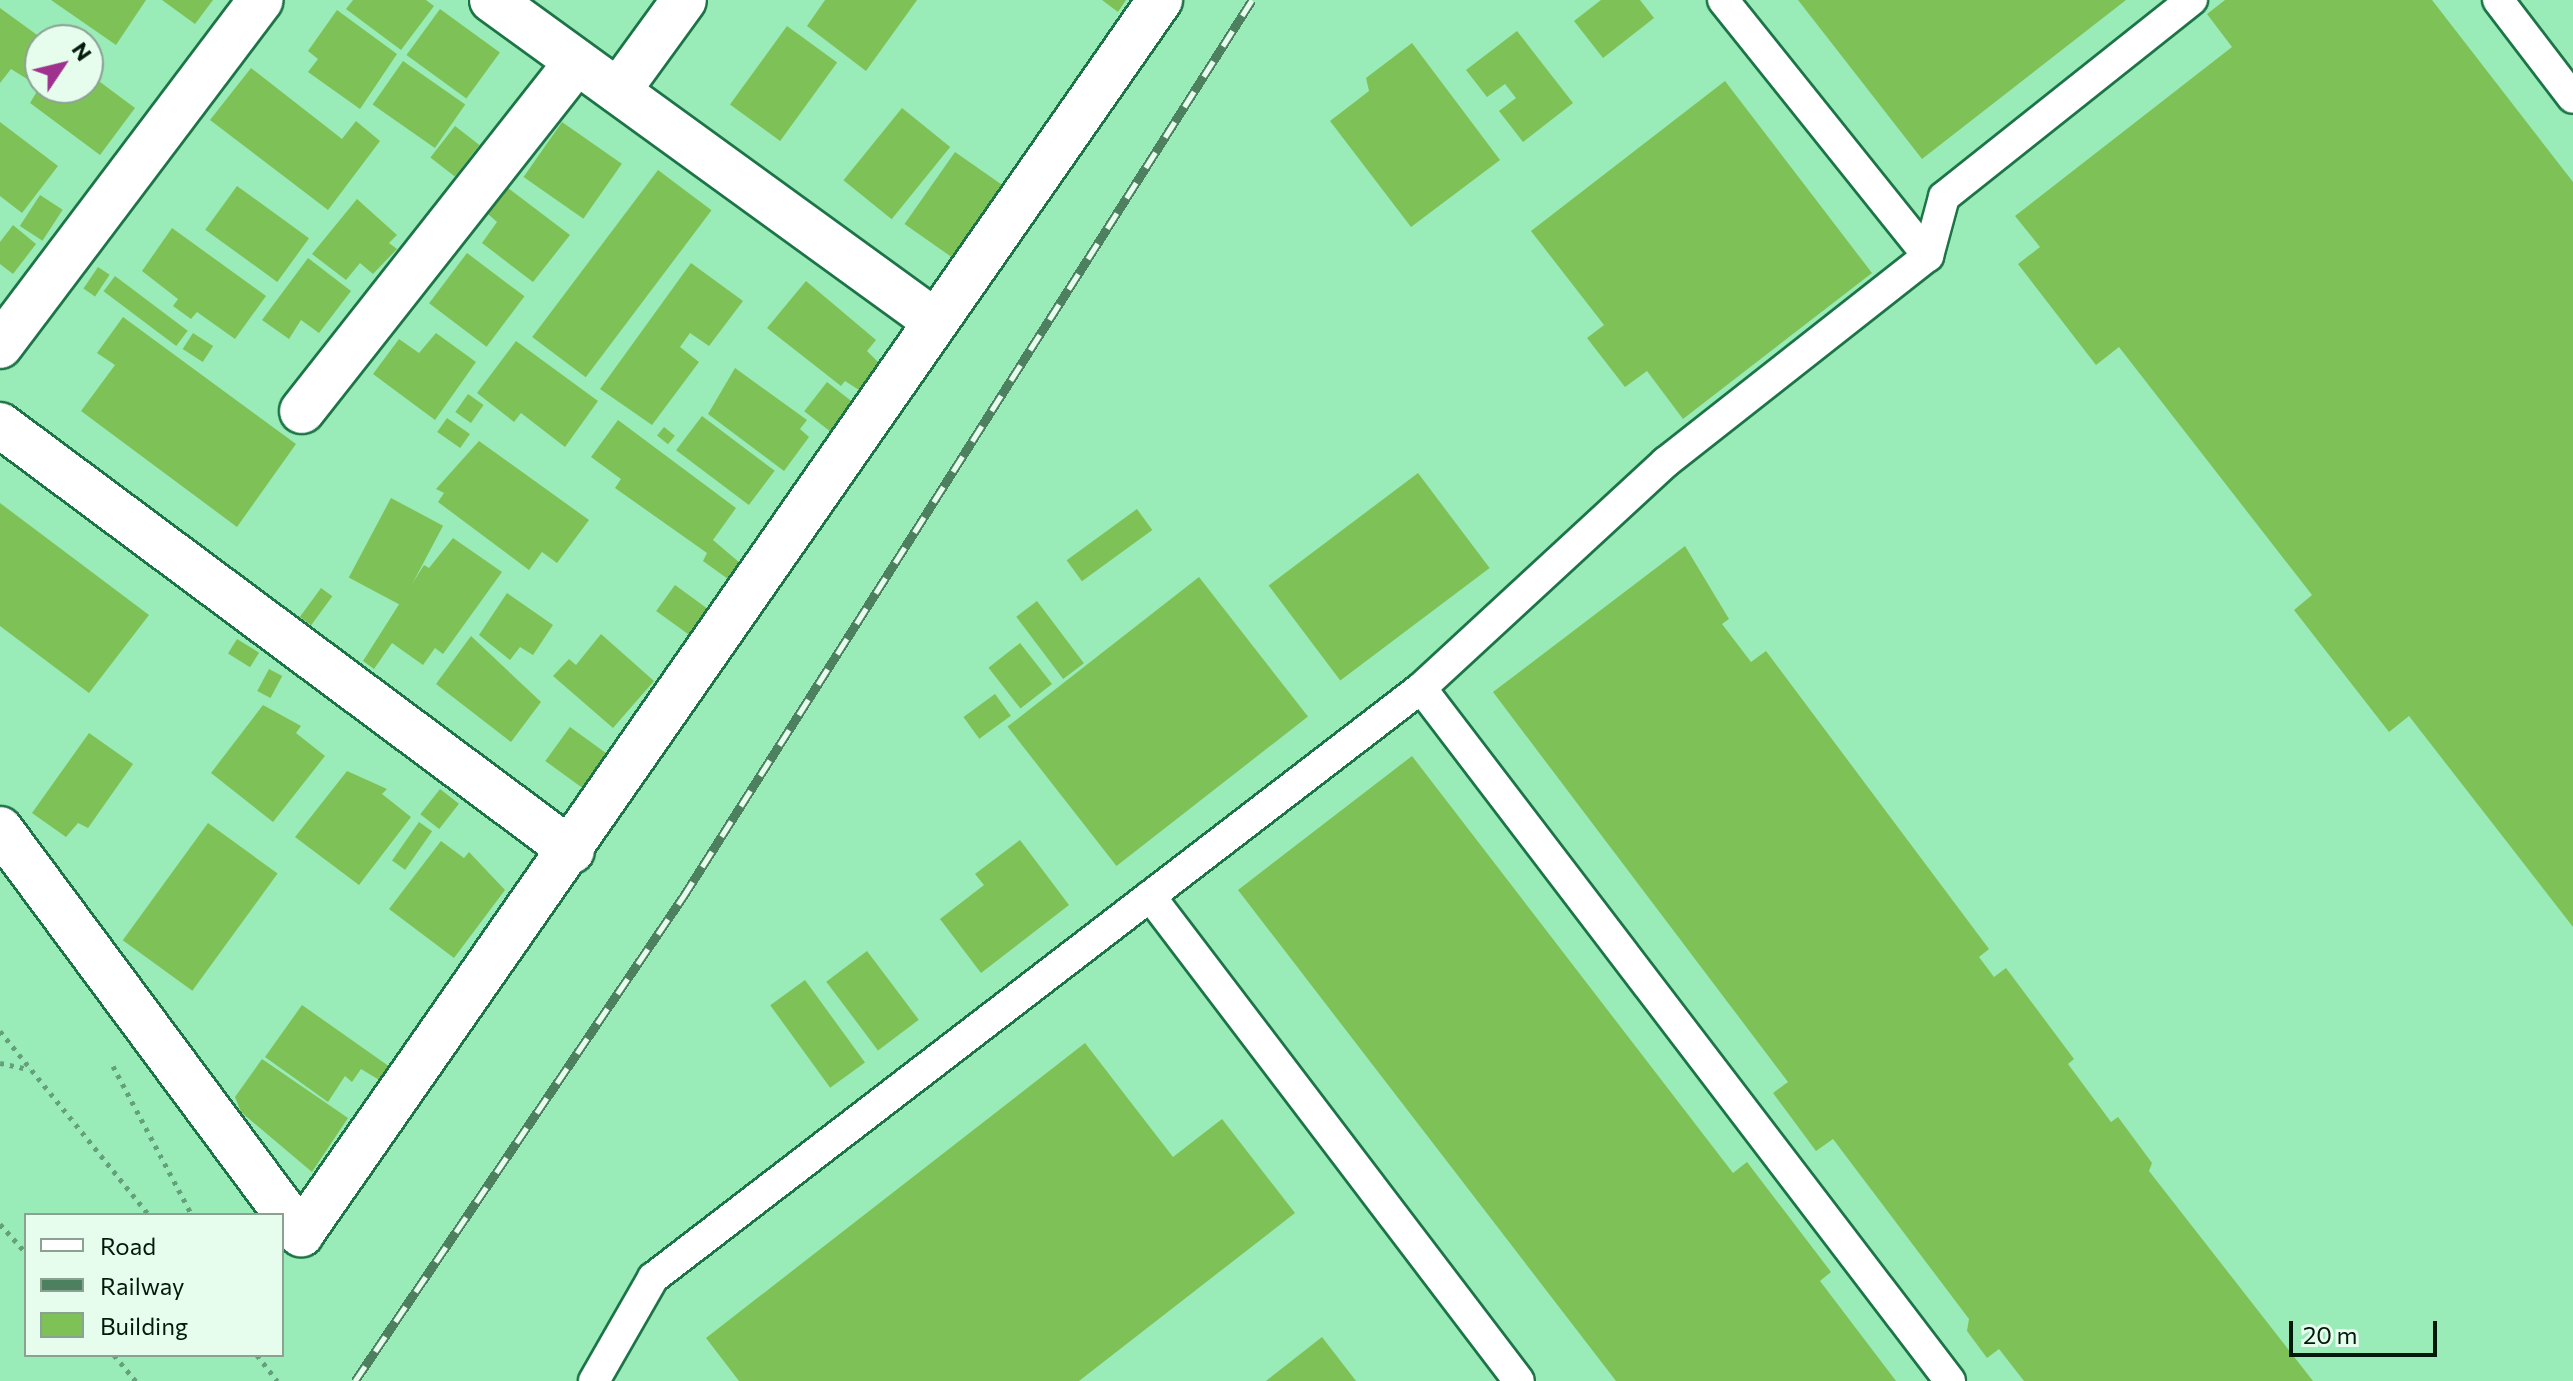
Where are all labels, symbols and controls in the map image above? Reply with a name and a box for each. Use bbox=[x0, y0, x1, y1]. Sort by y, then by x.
north arrow bbox=[24, 24, 104, 104]
text: N bbox=[67, 37, 98, 66]
legend bbox=[24, 1213, 284, 1357]
text: Road bbox=[100, 1231, 156, 1260]
text: Railway bbox=[100, 1271, 185, 1300]
scale bar bbox=[2293, 1305, 2441, 1355]
text: Building bbox=[100, 1311, 188, 1340]
text: 20 m bbox=[2303, 1320, 2357, 1349]

